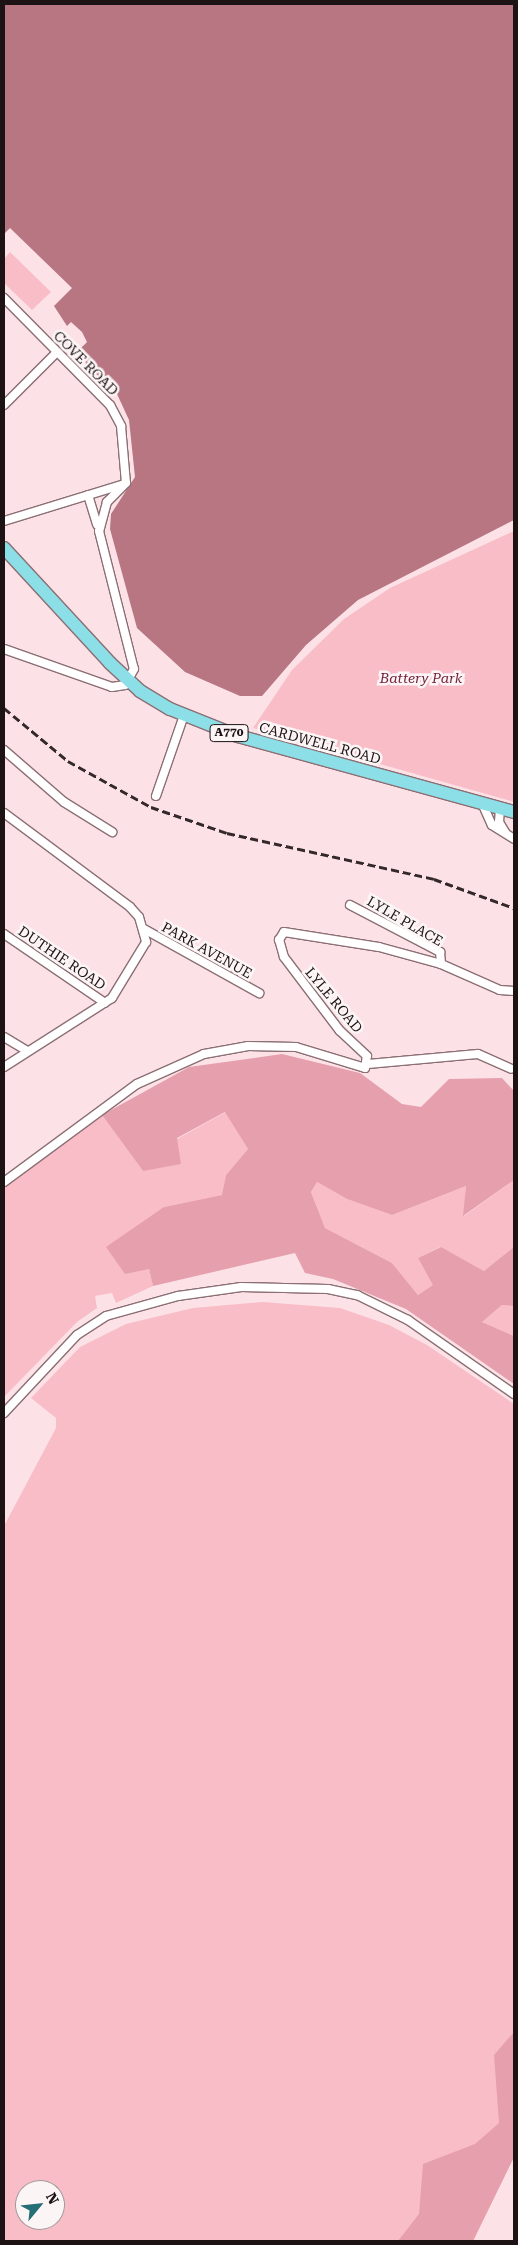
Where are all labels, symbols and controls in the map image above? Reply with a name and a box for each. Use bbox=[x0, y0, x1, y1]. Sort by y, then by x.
street label: COVE ROAD bbox=[50, 327, 122, 399]
park label: Battery Park bbox=[380, 670, 462, 686]
street label: CARDWELL ROAD bbox=[257, 719, 383, 767]
road number: A770 bbox=[209, 724, 249, 742]
street label: LYLE PLACE bbox=[364, 893, 446, 949]
street label: PARK AVENUE bbox=[159, 918, 255, 982]
street label: DUTHIE ROAD bbox=[15, 923, 109, 993]
street label: LYLE ROAD bbox=[302, 964, 366, 1036]
north arrow bbox=[15, 2180, 65, 2230]
text: N bbox=[43, 2190, 62, 2207]

